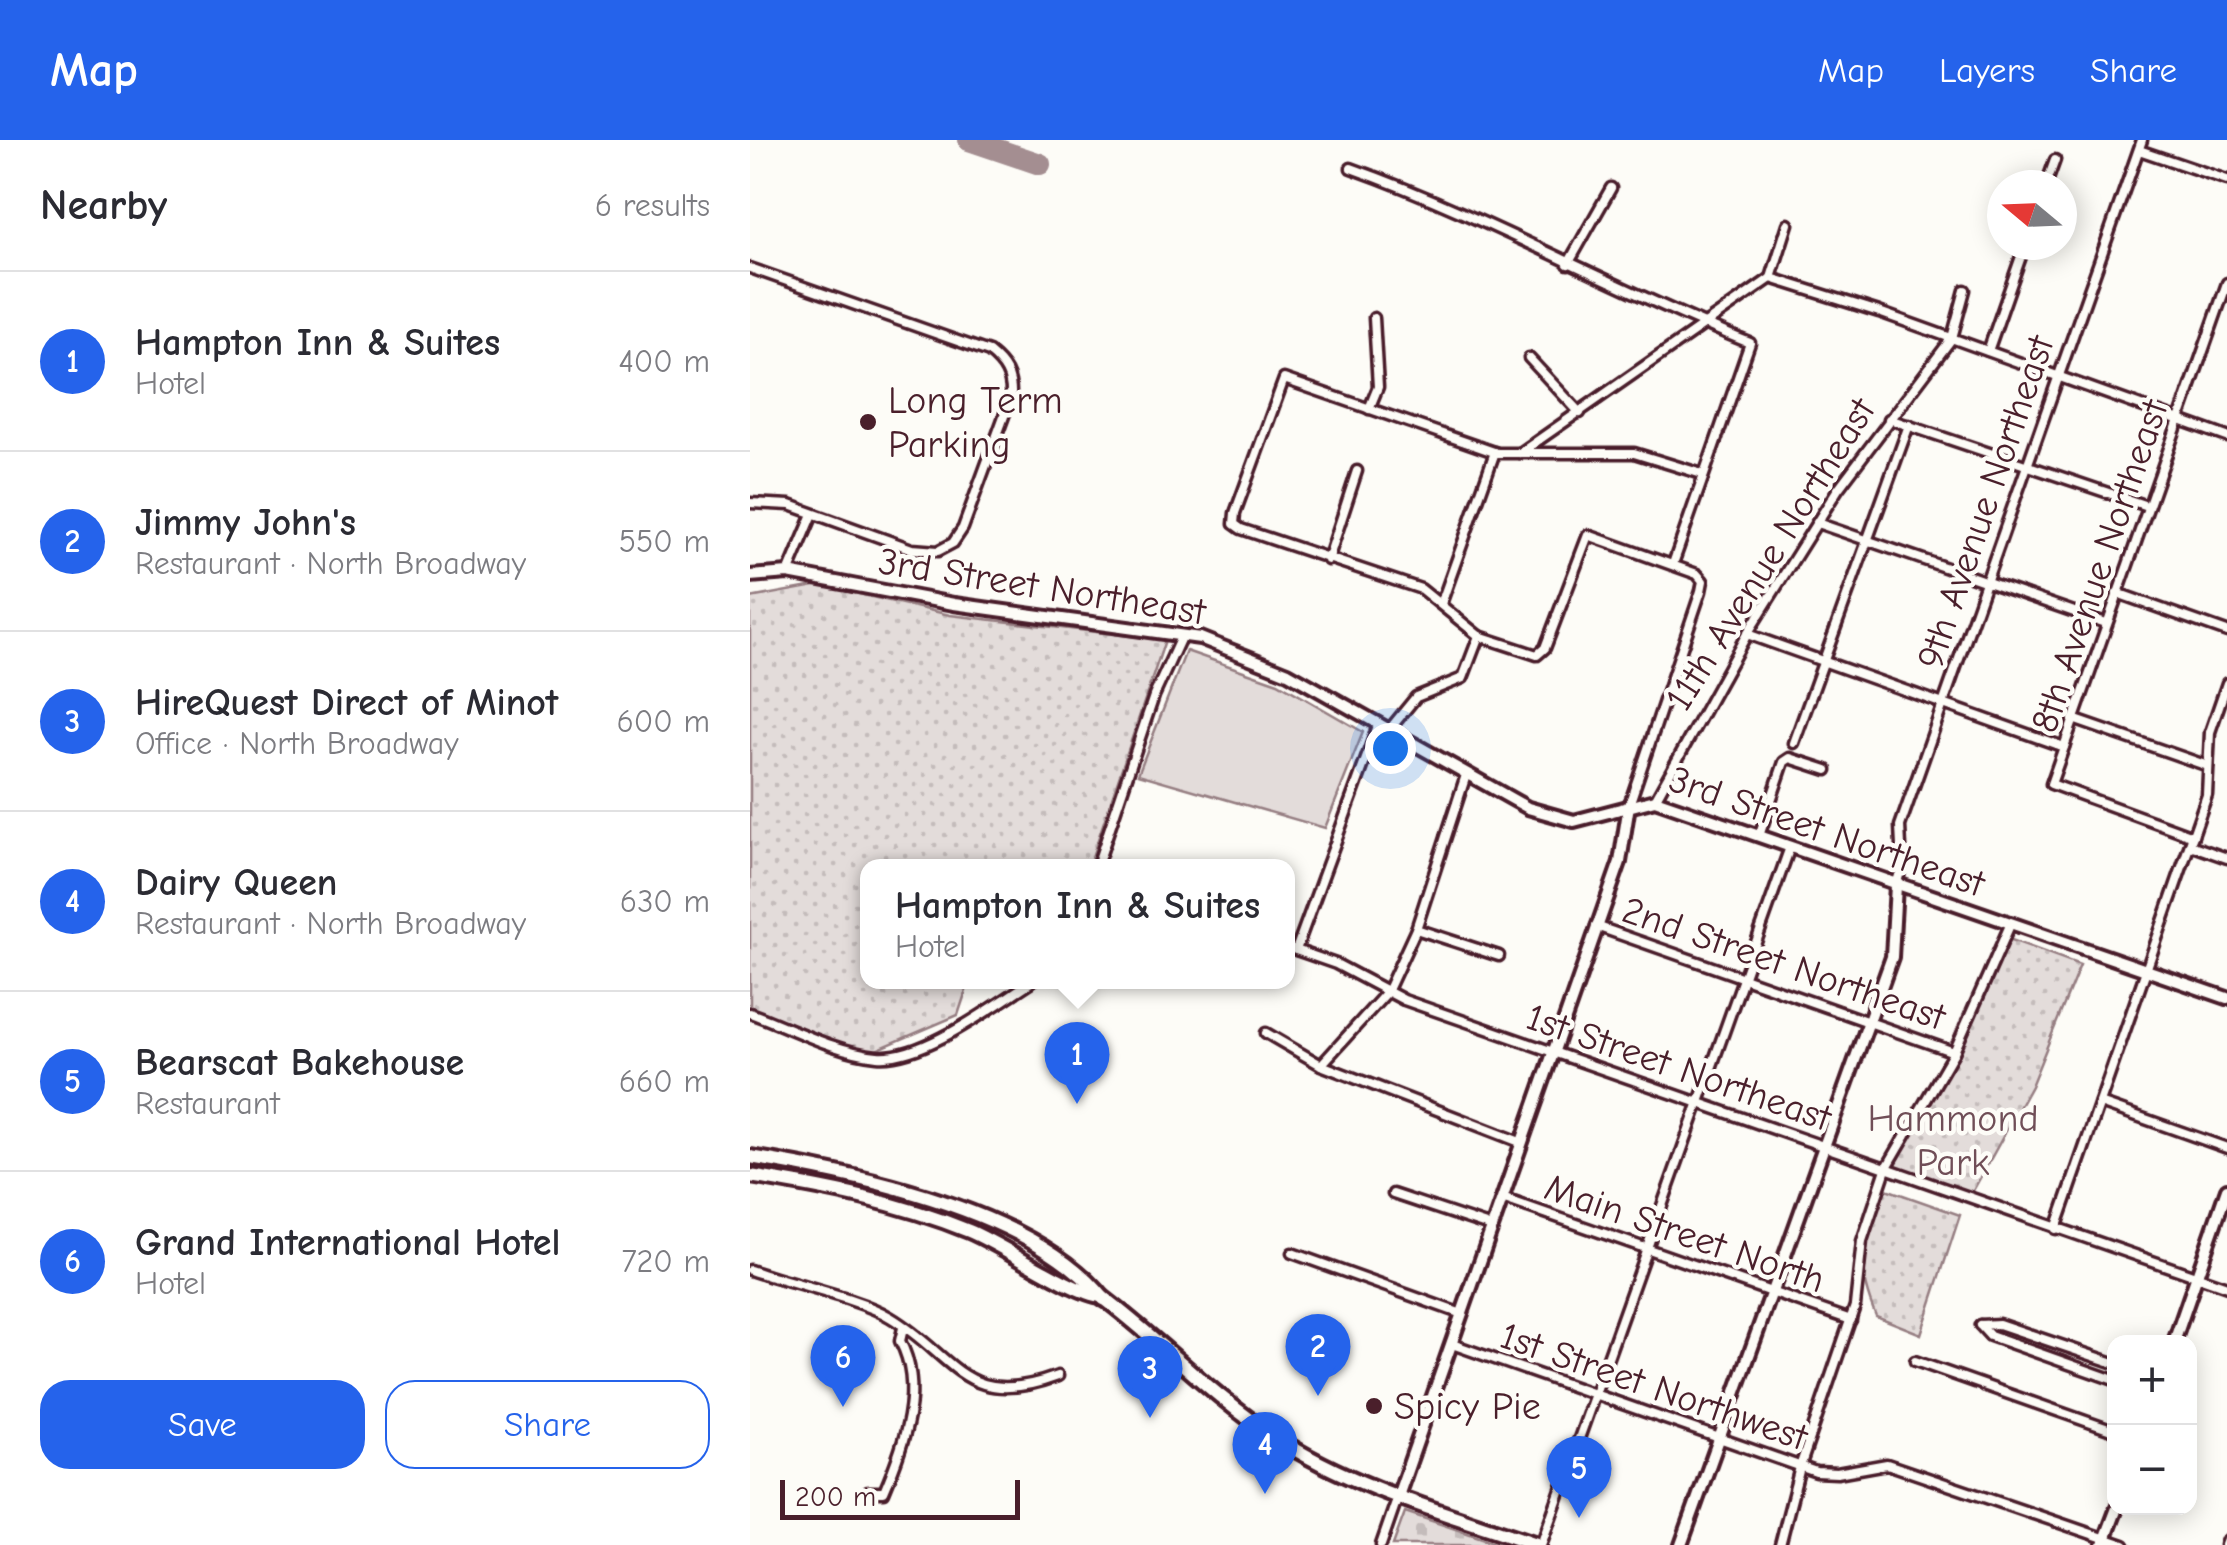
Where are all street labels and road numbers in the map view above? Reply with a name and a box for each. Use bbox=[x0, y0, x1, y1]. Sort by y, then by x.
street label: 9th Avenue Northeast bbox=[1908, 329, 2064, 675]
street label: 11th Avenue Northeast bbox=[1657, 390, 1885, 718]
street label: 8th Avenue Northeast bbox=[2022, 393, 2178, 738]
street label: 3rd Street Northeast bbox=[875, 539, 1210, 635]
street label: 3rd Street Northeast bbox=[1663, 757, 1991, 907]
street label: 2nd Street Northeast bbox=[1617, 888, 1952, 1040]
street label: 1st Street Northeast bbox=[1521, 995, 1838, 1141]
street label: Main Street North bbox=[1539, 1165, 1830, 1302]
street label: 1st Street Northwest bbox=[1495, 1314, 1814, 1460]

